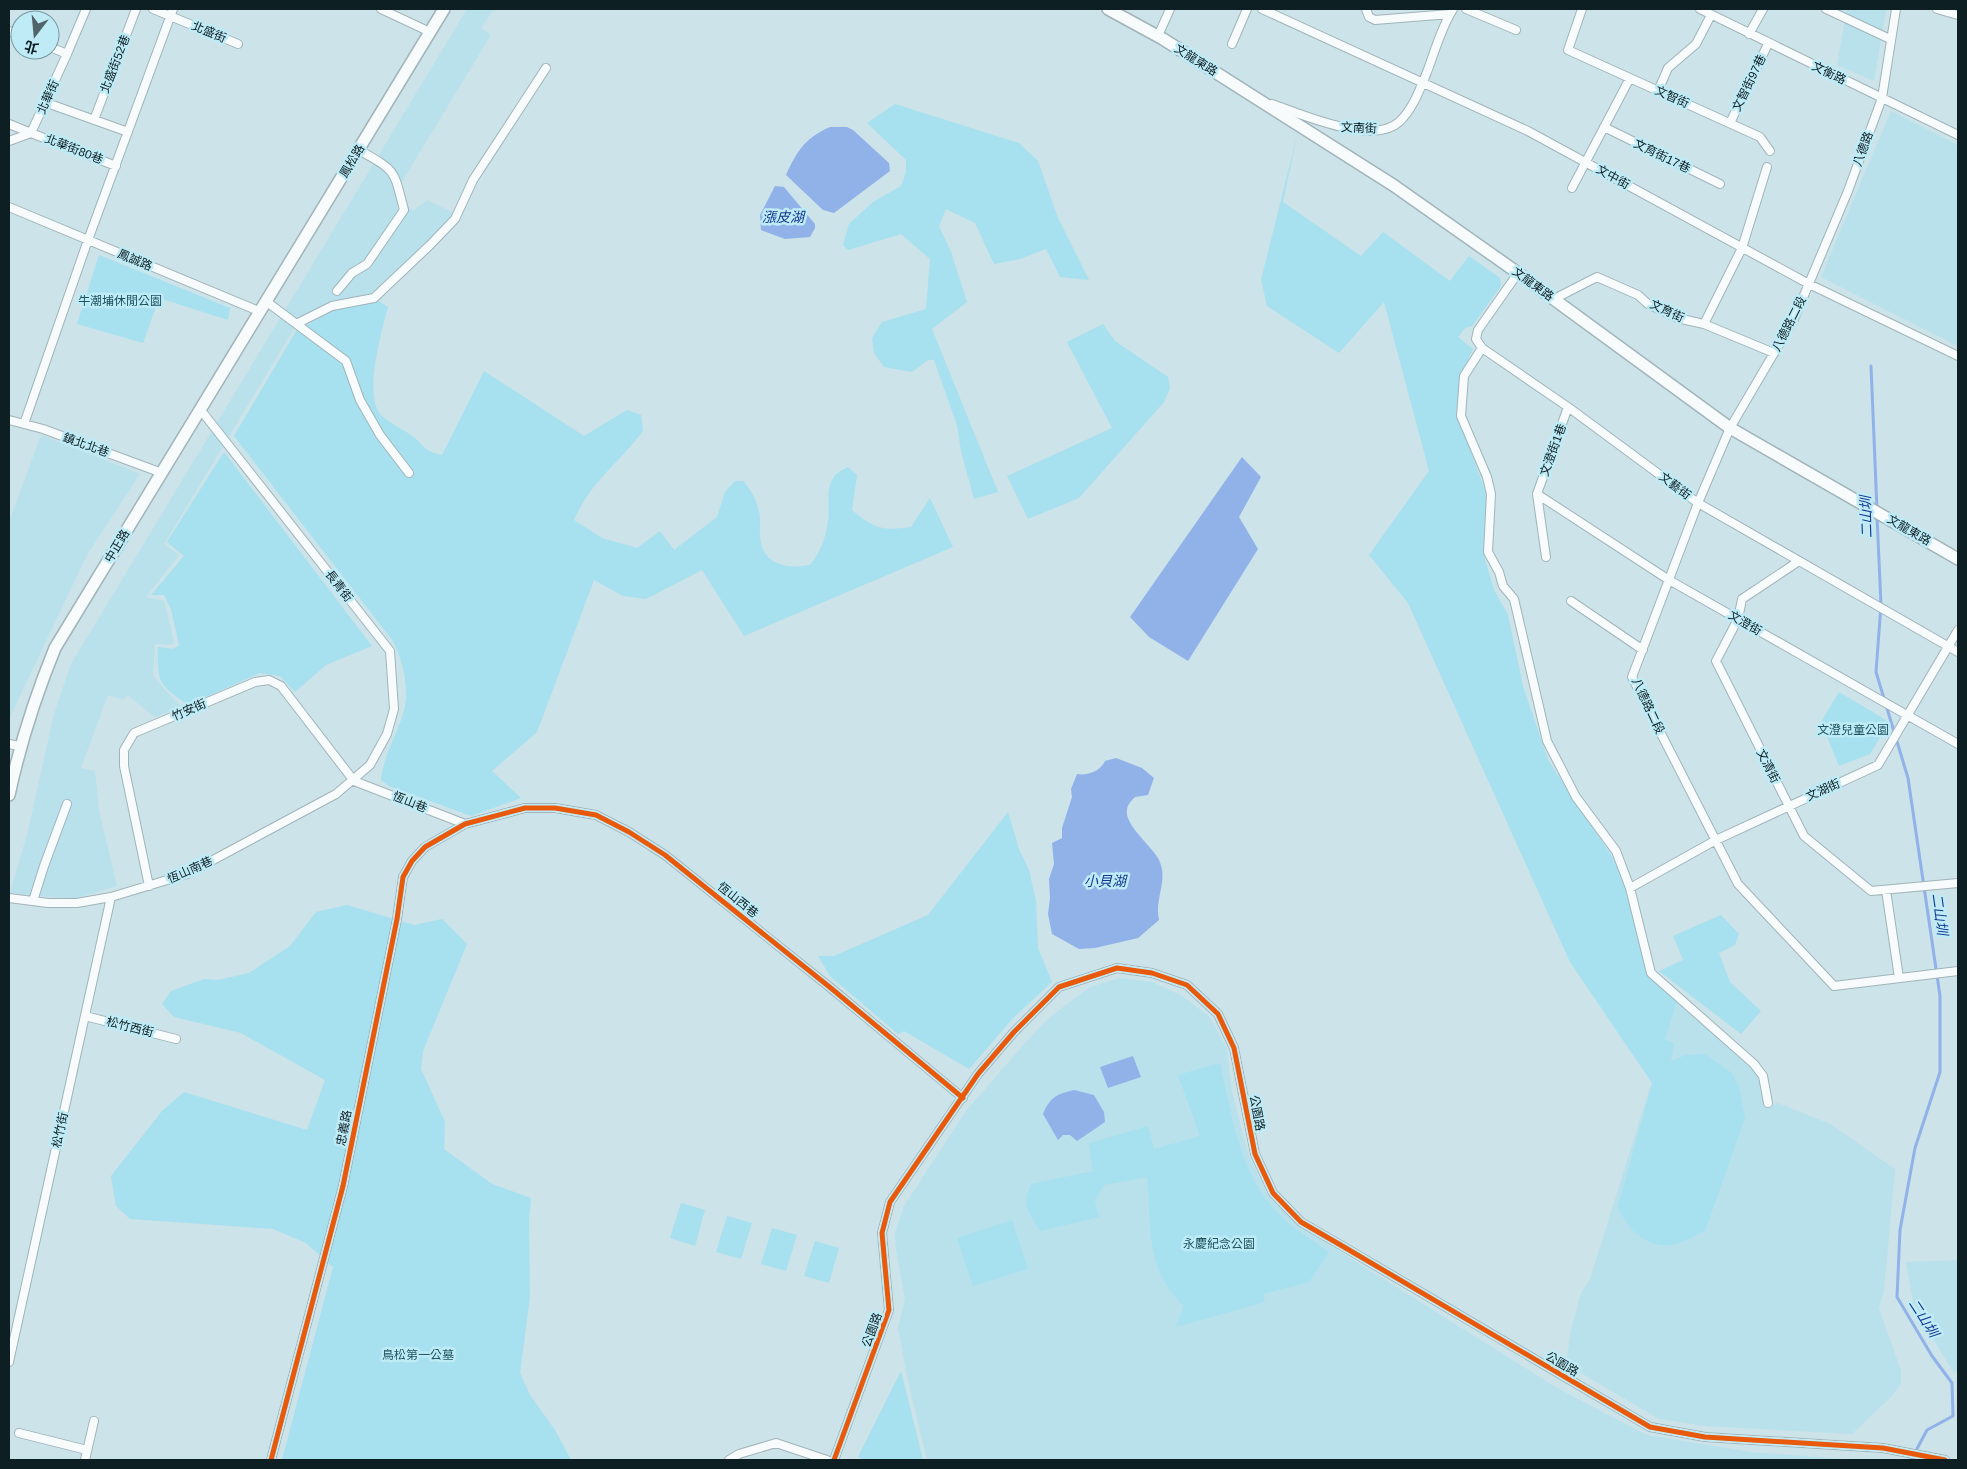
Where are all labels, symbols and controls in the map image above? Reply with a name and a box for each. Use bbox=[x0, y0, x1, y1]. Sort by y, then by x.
north arrow bbox=[10, 10, 60, 60]
street label: 北盛街 bbox=[190, 19, 228, 45]
street label: 北盛街52巷 bbox=[97, 33, 133, 95]
text: 北 bbox=[22, 38, 40, 57]
street label: 文龍東路 bbox=[1172, 41, 1220, 79]
street label: 文智街97巷 bbox=[1729, 52, 1769, 114]
street label: 文衡路 bbox=[1810, 59, 1848, 87]
street label: 北華街 bbox=[34, 78, 62, 116]
street label: 文智街 bbox=[1653, 83, 1691, 111]
street label: 文南街 bbox=[1341, 120, 1377, 136]
street label: 八德路 bbox=[1850, 130, 1876, 168]
street label: 北華街80巷 bbox=[43, 131, 105, 167]
street label: 文育街17巷 bbox=[1631, 136, 1693, 176]
street label: 鳳松路 bbox=[337, 142, 367, 180]
street label: 文中街 bbox=[1594, 162, 1632, 192]
water label: 漲皮湖 bbox=[762, 209, 806, 225]
street label: 鳳誠路 bbox=[116, 247, 154, 273]
street label: 文龍東路 bbox=[1509, 264, 1557, 304]
park label: 牛潮埔休閒公園 bbox=[78, 294, 162, 308]
street label: 八德路二段 bbox=[1769, 294, 1809, 354]
street label: 文育街 bbox=[1648, 297, 1686, 325]
street label: 文澄街1巷 bbox=[1537, 422, 1569, 478]
street label: 鎮北北巷 bbox=[61, 430, 111, 460]
street label: 文藝街 bbox=[1656, 470, 1694, 502]
water label: 二山圳 bbox=[1857, 494, 1875, 538]
street label: 文龍東路 bbox=[1885, 512, 1933, 548]
street label: 中正路 bbox=[102, 527, 132, 565]
street label: 長青街 bbox=[322, 568, 356, 604]
street label: 文澄街 bbox=[1726, 608, 1764, 638]
street label: 八德路二段 bbox=[1629, 676, 1667, 736]
street label: 竹安街 bbox=[170, 697, 208, 723]
park label: 文澄兒童公園 bbox=[1817, 723, 1889, 737]
street label: 文清街 bbox=[1754, 747, 1782, 785]
street label: 文湖街 bbox=[1804, 776, 1842, 804]
street label: 恆山巷 bbox=[391, 789, 429, 815]
street label: 恆山南巷 bbox=[165, 854, 215, 886]
water label: 小貝湖 bbox=[1084, 873, 1128, 889]
street label: 恆山西巷 bbox=[715, 879, 761, 921]
water label: 二山圳 bbox=[1929, 892, 1951, 938]
street label: 松竹西街 bbox=[105, 1014, 155, 1040]
street label: 公園路 bbox=[1247, 1094, 1267, 1132]
street label: 忠義路 bbox=[334, 1109, 354, 1147]
street label: 松竹街 bbox=[49, 1111, 71, 1149]
park label: 永慶紀念公園 bbox=[1183, 1237, 1255, 1251]
water label: 二山圳 bbox=[1906, 1296, 1943, 1342]
street label: 公園路 bbox=[859, 1311, 885, 1349]
park label: 鳥松第一公墓 bbox=[382, 1348, 454, 1362]
street label: 公園路 bbox=[1543, 1349, 1581, 1379]

